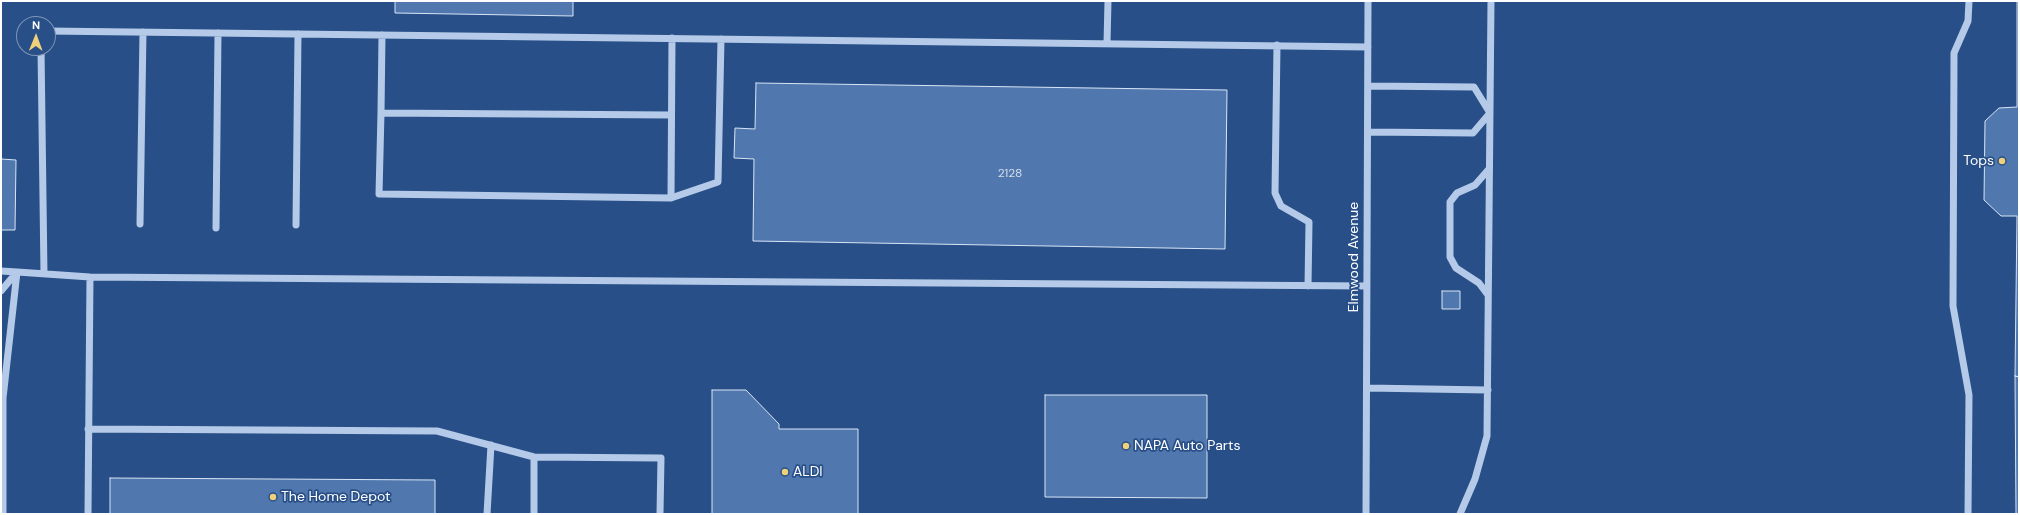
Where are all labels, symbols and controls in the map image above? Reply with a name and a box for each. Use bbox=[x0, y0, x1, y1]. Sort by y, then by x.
north arrow bbox=[16, 16, 56, 56]
text: N bbox=[32, 18, 40, 32]
place label: Tops bbox=[1963, 153, 1994, 169]
marker: Tops bbox=[1997, 156, 2007, 166]
house number: 2128 bbox=[998, 167, 1022, 181]
street label: Elmwood Avenue bbox=[1346, 202, 1362, 312]
place label: NAPA Auto Parts bbox=[1134, 438, 1240, 454]
marker: NAPA Auto Parts bbox=[1121, 441, 1131, 451]
place label: ALDI bbox=[793, 464, 823, 480]
marker: ALDI bbox=[780, 467, 790, 477]
place label: The Home Depot bbox=[281, 489, 390, 505]
marker: The Home Depot bbox=[268, 492, 278, 502]

